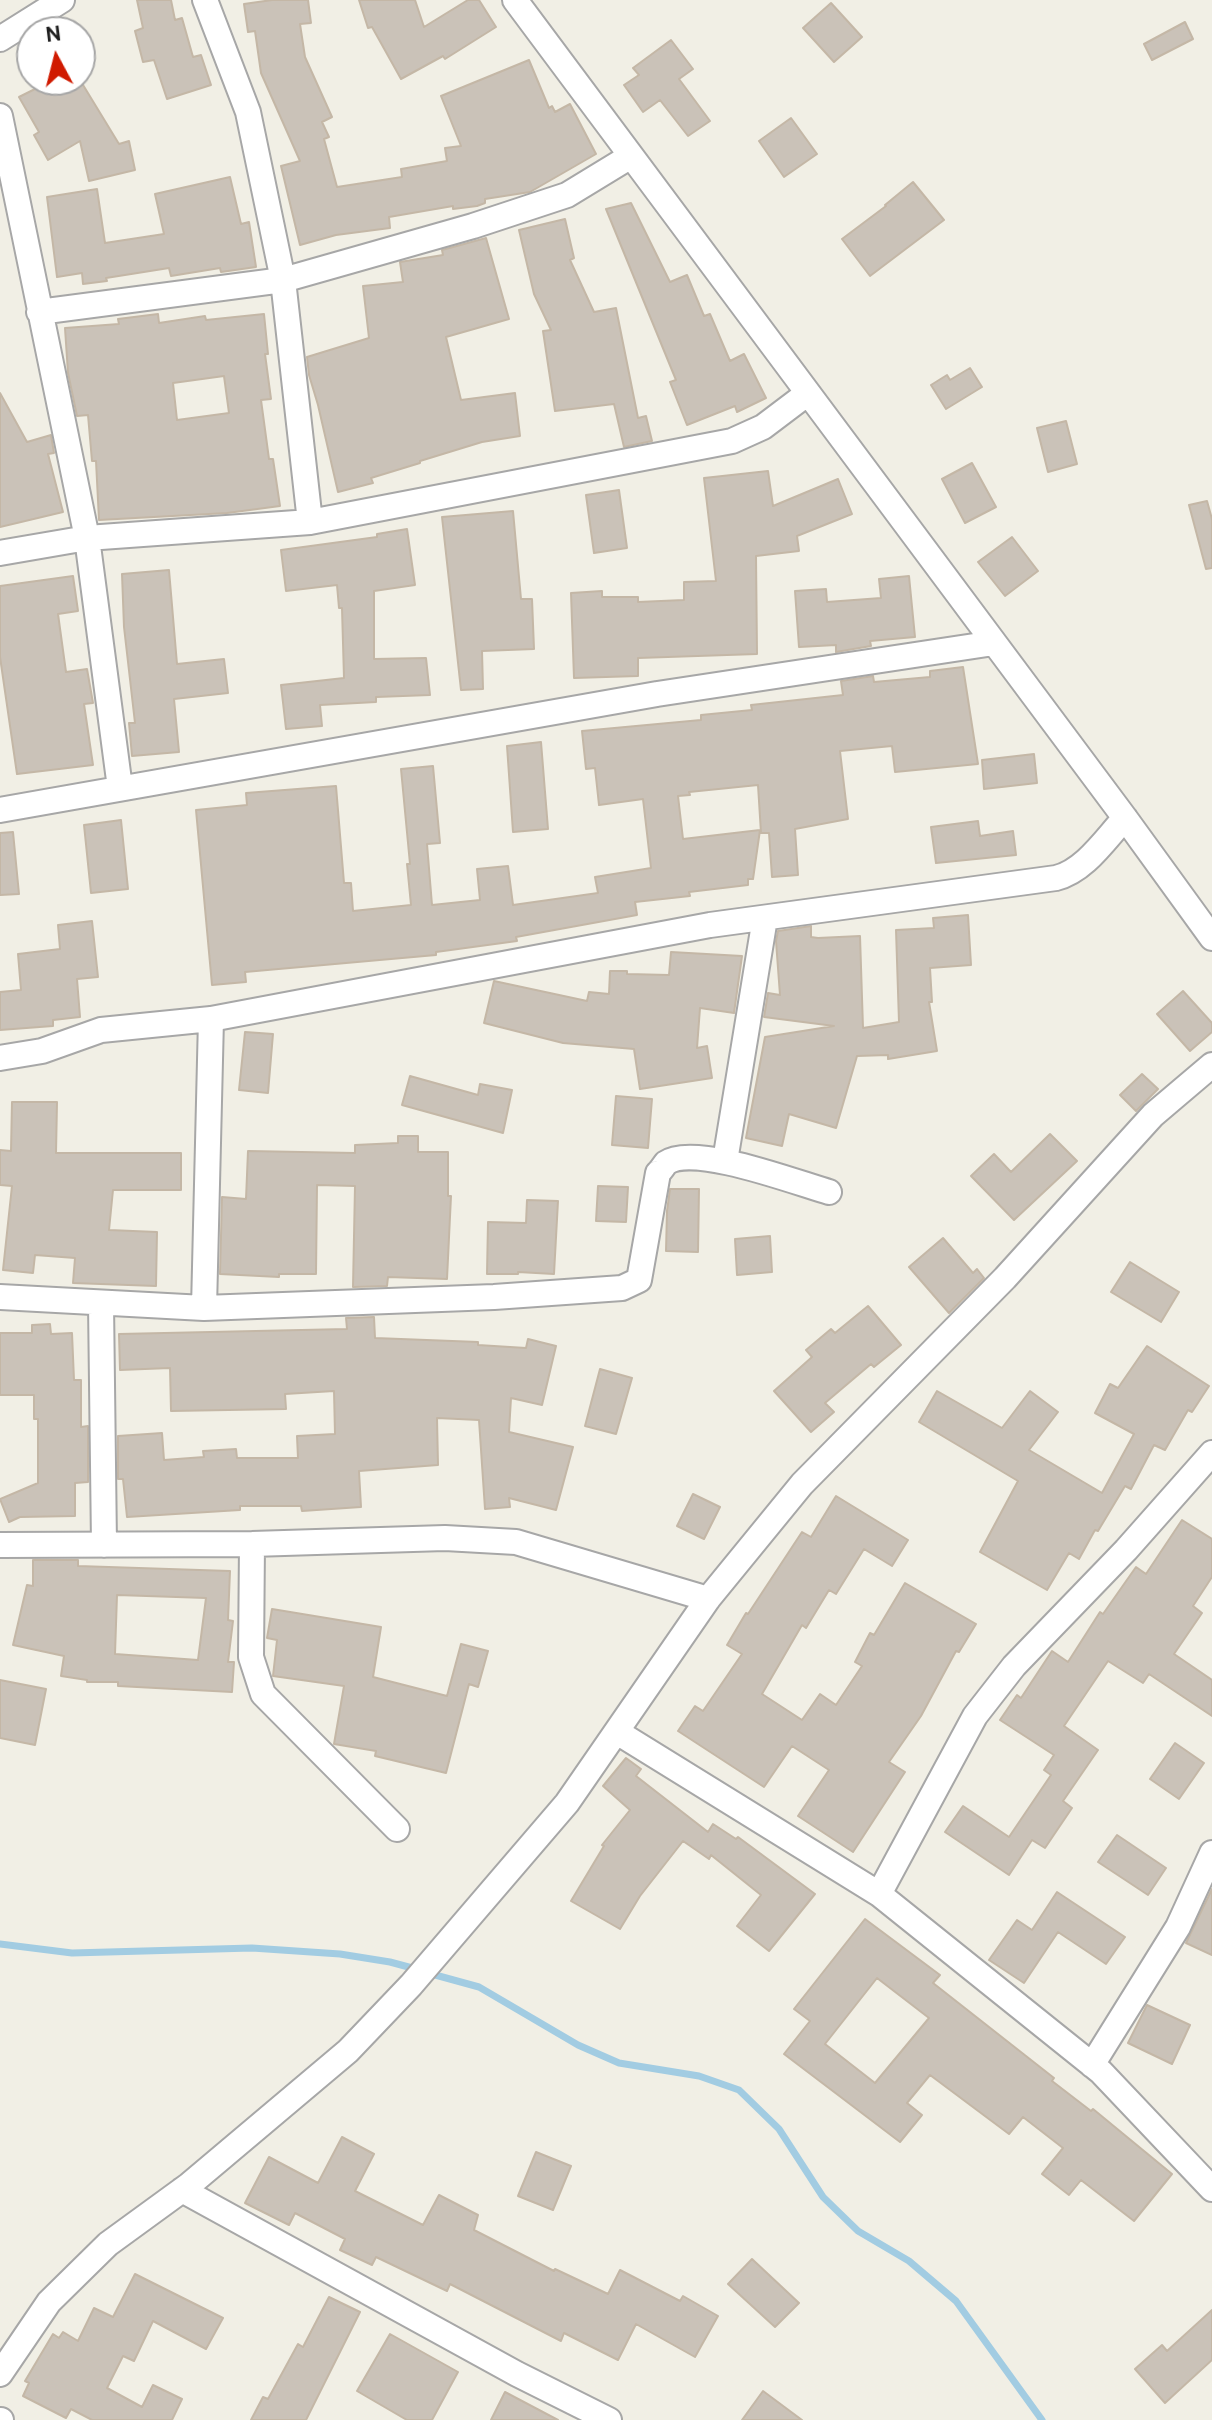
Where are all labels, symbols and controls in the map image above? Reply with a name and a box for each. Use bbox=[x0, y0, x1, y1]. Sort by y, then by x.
north arrow bbox=[16, 16, 96, 96]
text: N bbox=[44, 19, 63, 48]

